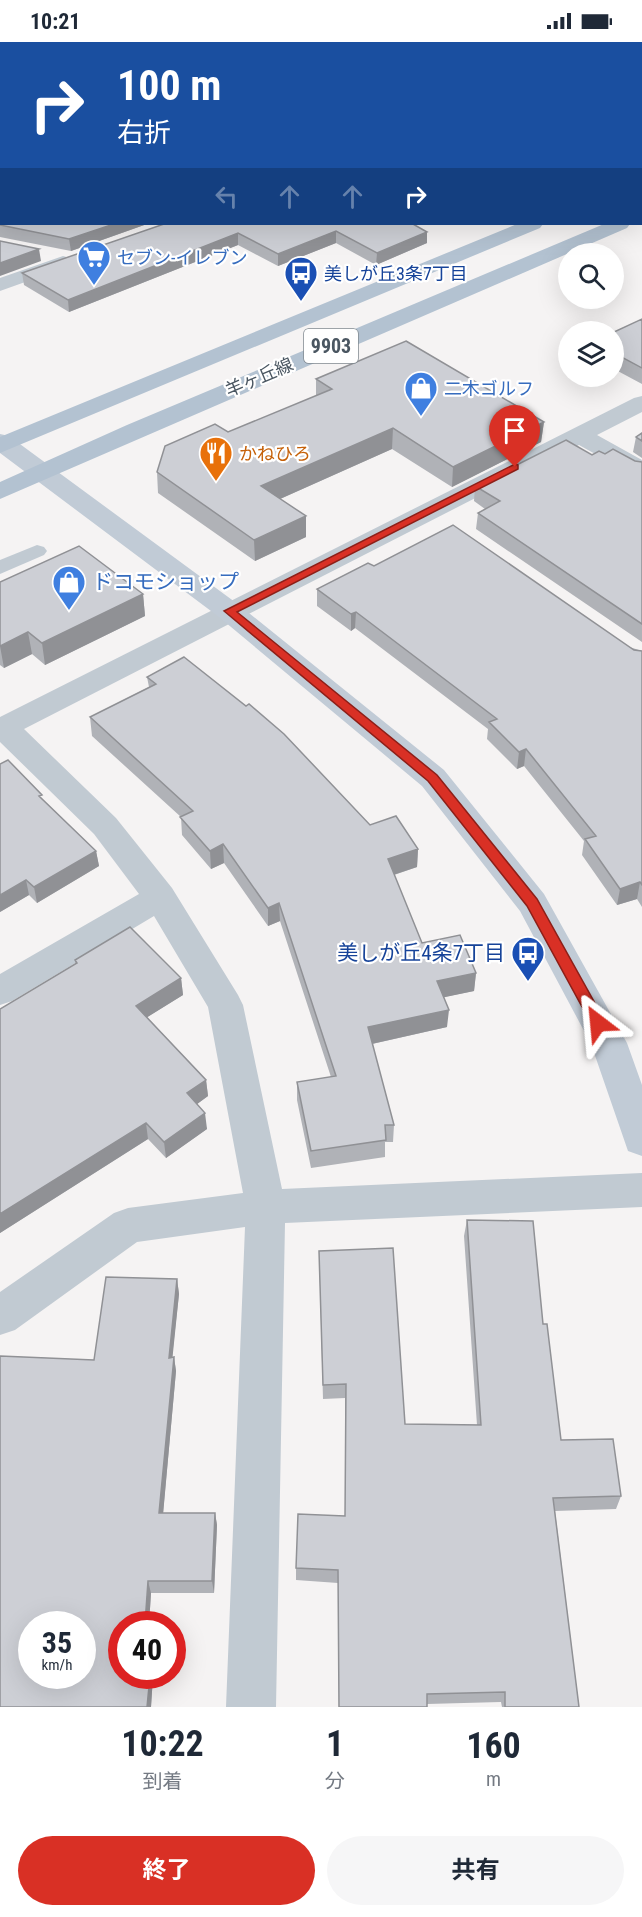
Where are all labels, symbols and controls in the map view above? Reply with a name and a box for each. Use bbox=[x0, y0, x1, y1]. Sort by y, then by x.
text: 10:21 bbox=[30, 9, 81, 34]
text: 100 m bbox=[117, 61, 222, 110]
icon: right bbox=[18, 66, 96, 144]
text: 右折 bbox=[117, 117, 171, 149]
icon: left bbox=[210, 180, 243, 213]
icon: ahead bbox=[273, 180, 306, 213]
icon: ahead bbox=[336, 180, 369, 213]
icon: right bbox=[399, 180, 432, 213]
supermarket icon: セブン-イレブン bbox=[76, 239, 112, 286]
map controls bbox=[558, 243, 624, 387]
button: search bbox=[558, 243, 624, 309]
place label: セブン-イレブン bbox=[117, 247, 247, 268]
bus stop icon: 美しが丘3条7丁目 bbox=[283, 255, 319, 302]
place label: 美しが丘3条7丁目 bbox=[324, 263, 468, 284]
button: layers bbox=[558, 321, 624, 387]
road number: 9903 bbox=[304, 329, 358, 363]
street label: 羊ヶ丘線 bbox=[222, 353, 296, 401]
shop icon: 二木ゴルフ bbox=[403, 370, 439, 417]
place label: 二木ゴルフ bbox=[444, 378, 534, 399]
pin bbox=[489, 405, 540, 467]
icon: arrive bbox=[498, 414, 531, 447]
restaurant icon: かねひろ bbox=[198, 435, 234, 482]
place label: かねひろ bbox=[239, 443, 311, 464]
shop icon: ドコモショップ bbox=[51, 564, 87, 611]
place label: ドコモショップ bbox=[92, 570, 239, 594]
bus stop icon: 美しが丘4条7丁目 bbox=[510, 935, 546, 982]
place label: 美しが丘4条7丁目 bbox=[337, 941, 505, 965]
position arrow bbox=[566, 991, 630, 1055]
speed limit sign: 40 bbox=[108, 1611, 186, 1689]
text: 35 bbox=[42, 1625, 72, 1660]
text: km/h bbox=[42, 1656, 72, 1674]
text: 10:22 bbox=[121, 1723, 204, 1765]
text: 1 bbox=[326, 1723, 344, 1765]
text: 160 bbox=[466, 1725, 521, 1767]
text: m bbox=[486, 1767, 501, 1791]
text: 到着 bbox=[143, 1769, 183, 1793]
text: 分 bbox=[325, 1769, 345, 1793]
button: 終了 bbox=[18, 1836, 315, 1905]
button: 共有 bbox=[327, 1836, 624, 1905]

